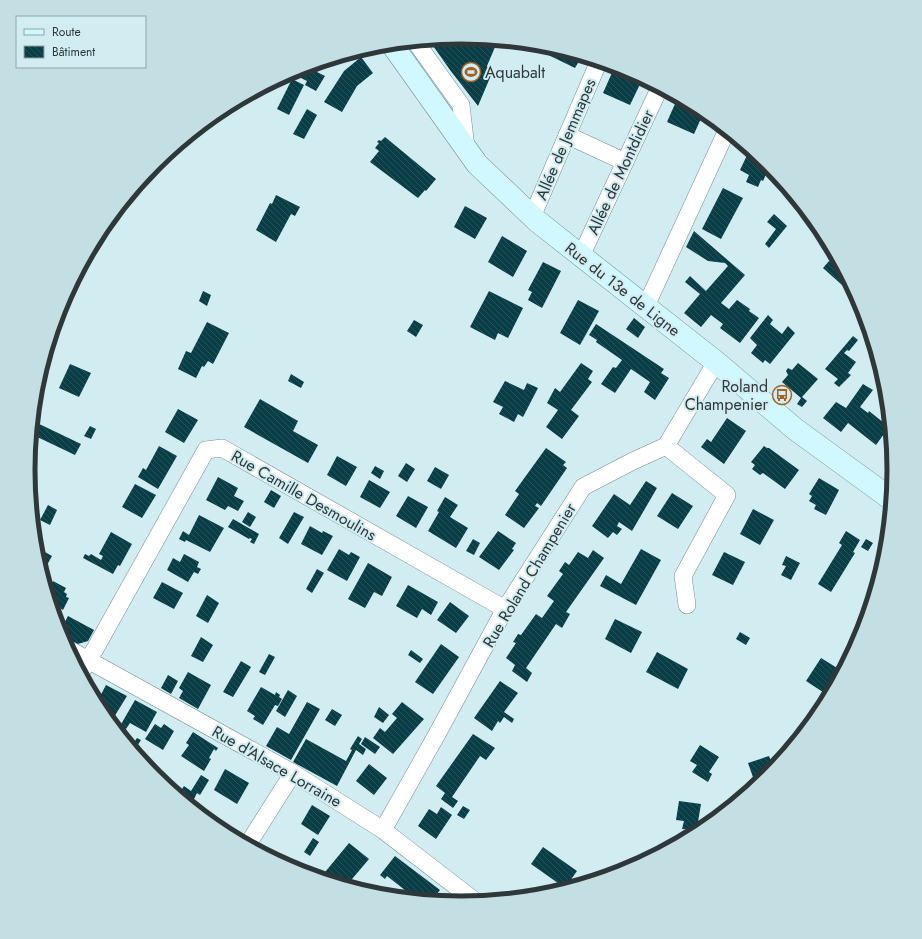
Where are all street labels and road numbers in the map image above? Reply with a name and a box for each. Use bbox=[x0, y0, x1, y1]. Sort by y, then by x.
street label: Allée de Jemmapes bbox=[529, 75, 601, 203]
street label: Allée de Montdidier bbox=[581, 105, 660, 239]
street label: Rue du 13e de Ligne bbox=[560, 237, 685, 342]
street label: Rue Camille Desmoulins bbox=[227, 444, 381, 546]
street label: Rue Roland Champenier bbox=[477, 498, 582, 652]
street label: Rue d'Alsace Lorraine bbox=[208, 720, 346, 813]

